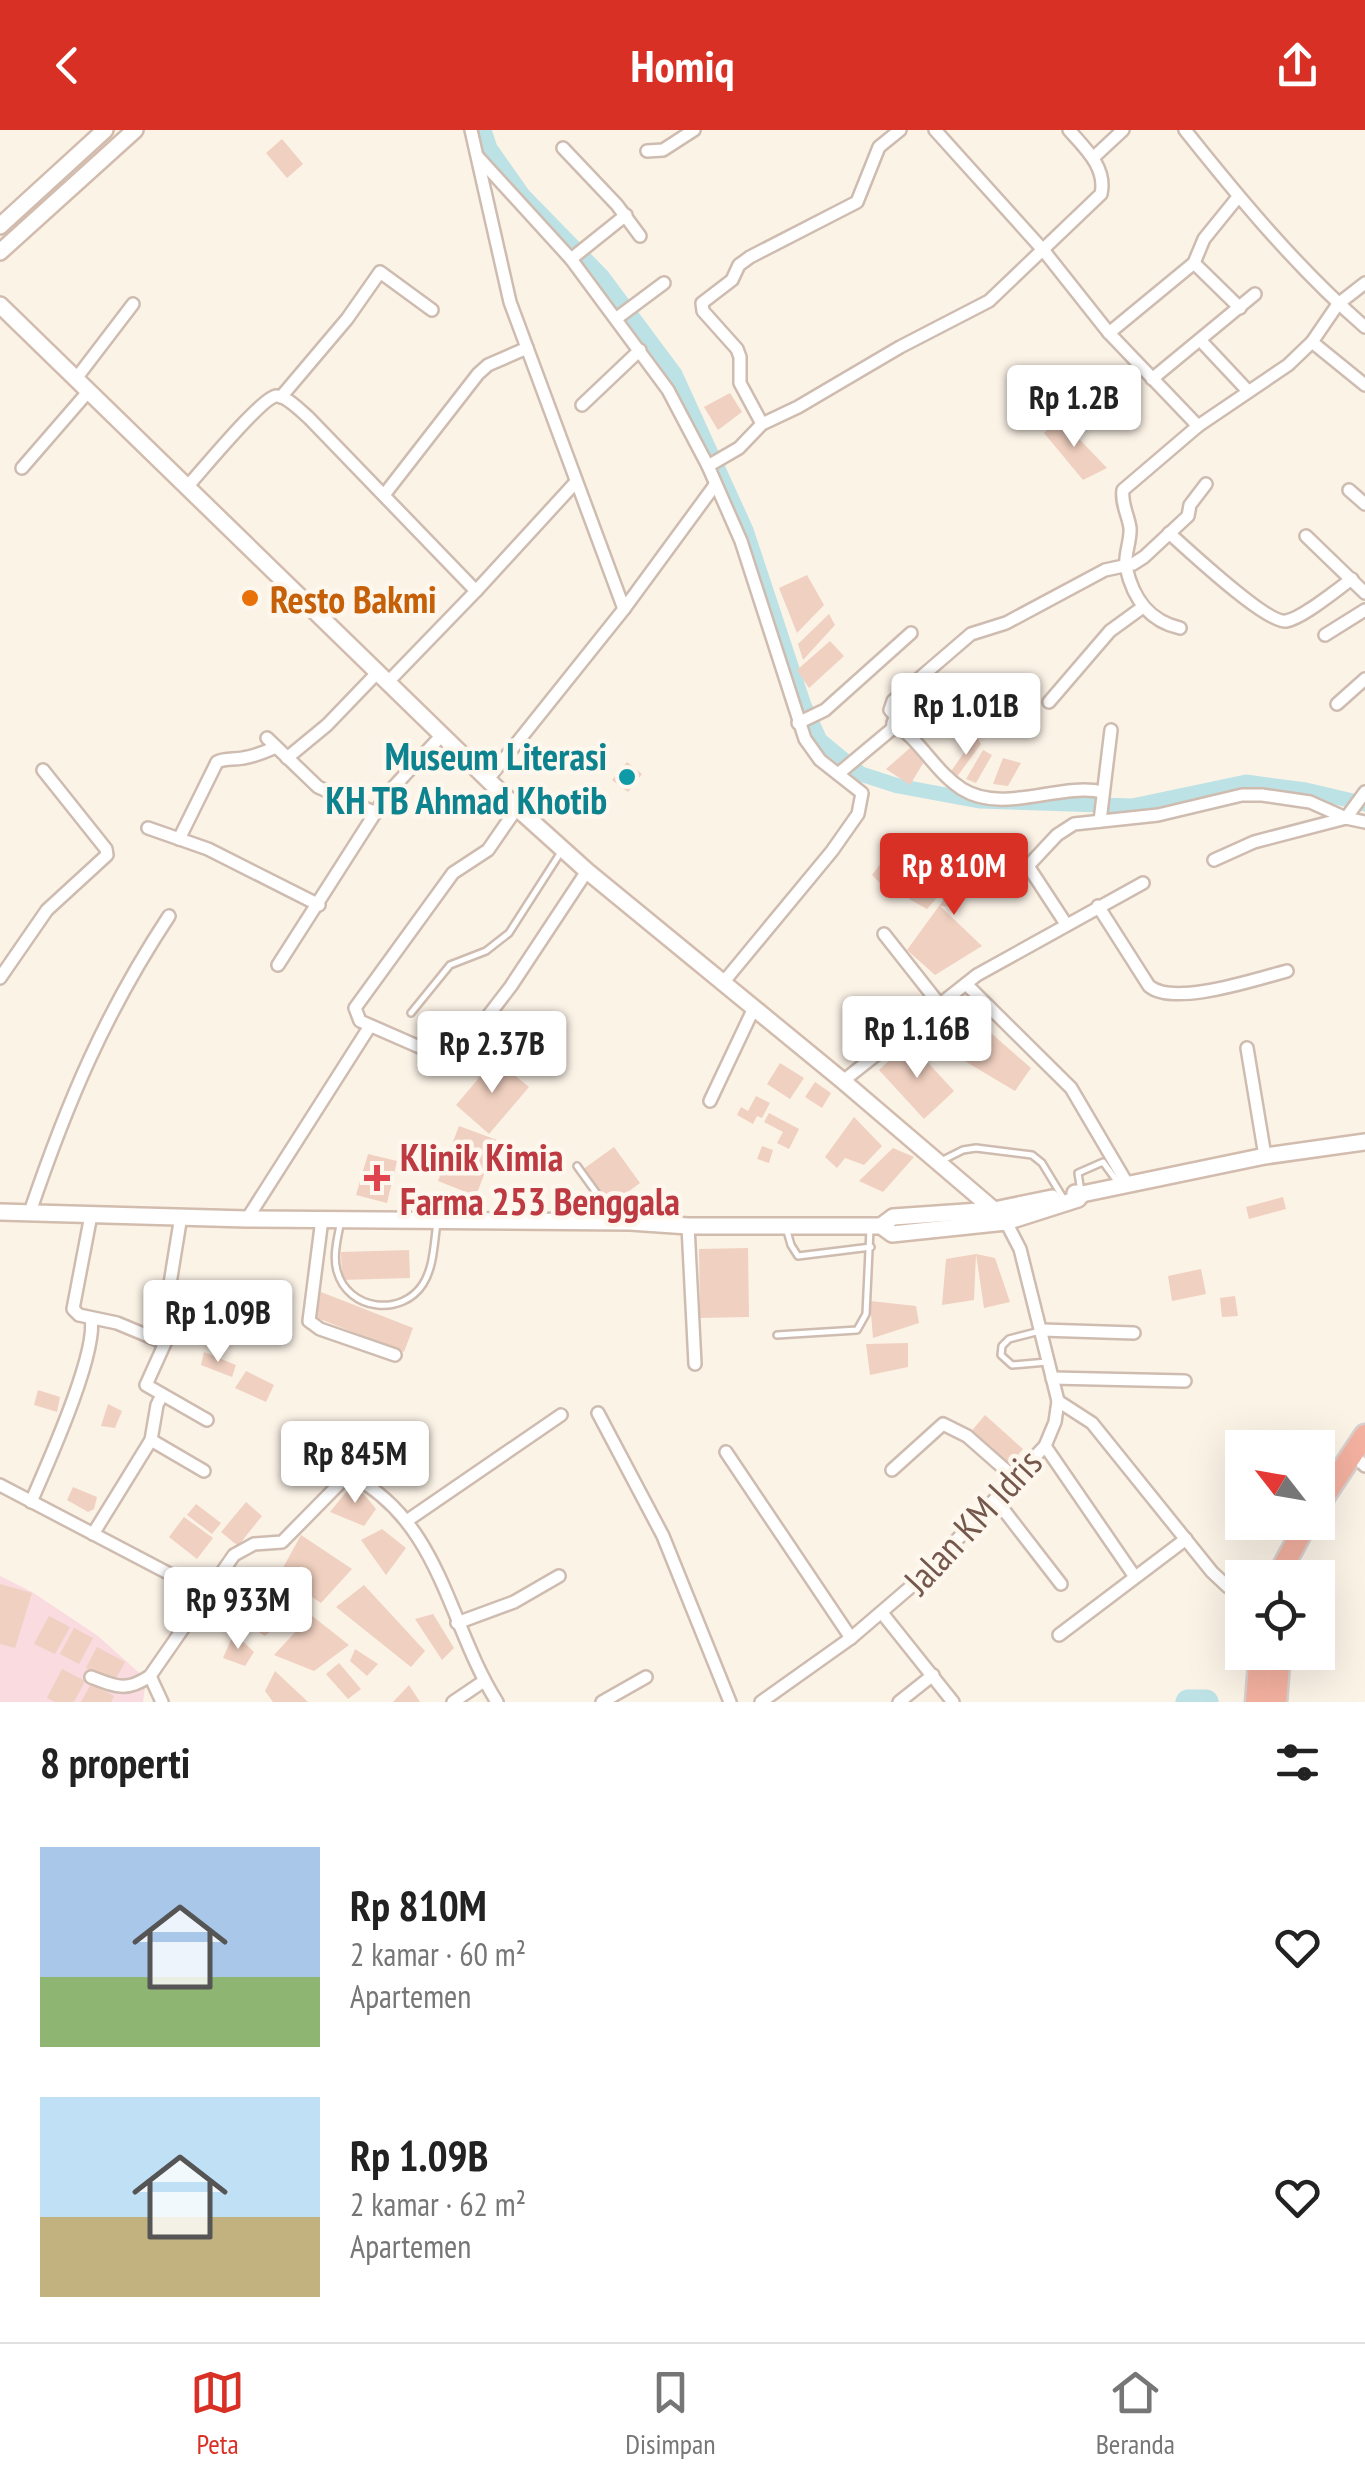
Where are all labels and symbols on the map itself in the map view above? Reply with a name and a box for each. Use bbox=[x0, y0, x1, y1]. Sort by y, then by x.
pin: Rp 1.2B bbox=[982, 365, 1166, 450]
place label: Resto Bakmi bbox=[270, 574, 437, 623]
marker: Resto Bakmi bbox=[239, 587, 261, 609]
pin: Rp 1.01B bbox=[863, 673, 1069, 758]
place label: Museum Literasi KH TB Ahmad Khotib bbox=[325, 731, 607, 824]
marker: Museum Literasi KH TB Ahmad Khotib bbox=[616, 766, 638, 788]
pin: Rp 810M bbox=[862, 833, 1046, 918]
pin: Rp 1.16B bbox=[814, 996, 1020, 1081]
pin: Rp 2.37B bbox=[389, 1011, 595, 1096]
place label: Klinik Kimia Farma 253 Benggala bbox=[400, 1132, 680, 1225]
marker: Klinik Kimia Farma 253 Benggala bbox=[364, 1165, 390, 1191]
pin: Rp 1.09B bbox=[115, 1280, 321, 1365]
pin: Rp 845M bbox=[263, 1421, 447, 1506]
north arrow bbox=[1225, 1430, 1335, 1540]
street label: Jalan KM Idris bbox=[892, 1438, 1052, 1605]
pin: Rp 933M bbox=[146, 1567, 330, 1652]

